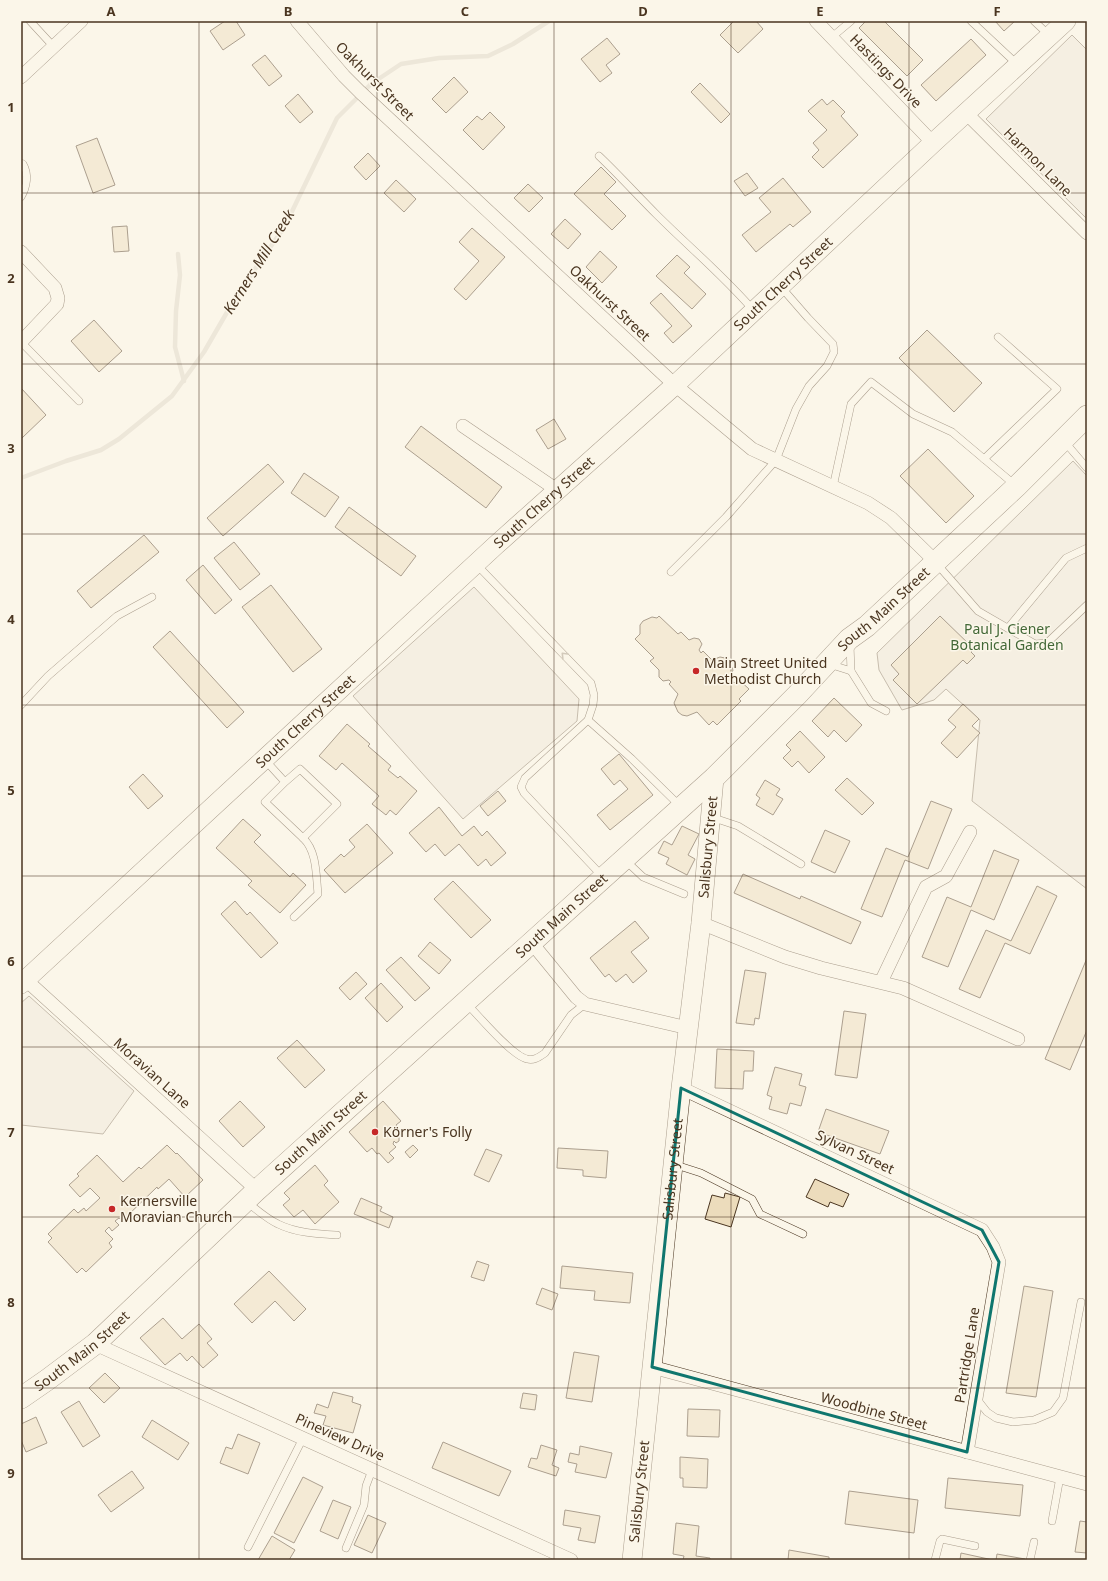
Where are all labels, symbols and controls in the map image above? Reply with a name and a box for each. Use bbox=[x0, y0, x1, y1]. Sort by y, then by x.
text: A bbox=[107, 2, 116, 20]
text: B bbox=[284, 2, 292, 20]
text: C bbox=[461, 2, 469, 20]
text: D bbox=[638, 2, 648, 20]
text: E bbox=[816, 2, 824, 20]
text: F bbox=[993, 2, 1001, 20]
street label: Hastings Drive bbox=[846, 30, 927, 112]
street label: Oakhurst Street bbox=[332, 37, 419, 124]
text: 1 bbox=[7, 98, 15, 116]
street label: Harmon Lane bbox=[1000, 123, 1077, 200]
water label: Kerners Mill Creek bbox=[218, 205, 299, 317]
street label: South Cherry Street bbox=[729, 232, 836, 334]
street label: Oakhurst Street bbox=[566, 260, 655, 345]
text: 2 bbox=[7, 269, 15, 287]
text: 3 bbox=[7, 439, 15, 457]
street label: South Cherry Street bbox=[489, 452, 598, 552]
street label: South Main Street bbox=[833, 562, 933, 655]
text: 4 bbox=[7, 610, 15, 628]
park label: Paul J. Ciener Botanical Garden bbox=[950, 619, 1064, 654]
one-way arrow bbox=[561, 652, 569, 660]
place label: Main Street United Methodist Church bbox=[704, 653, 827, 688]
marker: Main Street United Methodist Church bbox=[691, 666, 701, 676]
street label: South Cherry Street bbox=[251, 670, 359, 772]
text: 5 bbox=[7, 781, 15, 799]
street label: Salisbury Street bbox=[693, 795, 721, 899]
street label: South Main Street bbox=[511, 869, 611, 962]
text: 6 bbox=[7, 952, 15, 970]
street label: Moravian Lane bbox=[110, 1033, 195, 1112]
street label: South Main Street bbox=[270, 1086, 371, 1179]
street label: Salisbury Street bbox=[657, 1117, 687, 1221]
place label: Körner's Folly bbox=[383, 1122, 473, 1141]
text: 7 bbox=[7, 1123, 15, 1141]
street label: Sylvan Street bbox=[813, 1125, 898, 1178]
marker: Körner's Folly bbox=[370, 1127, 380, 1137]
place label: Kernersville Moravian Church bbox=[120, 1191, 232, 1226]
marker: Kernersville Moravian Church bbox=[107, 1204, 117, 1214]
text: 8 bbox=[7, 1293, 15, 1311]
street label: Partridge Lane bbox=[950, 1305, 983, 1404]
street label: South Main Street bbox=[30, 1306, 133, 1395]
street label: Woodbine Street bbox=[819, 1387, 930, 1434]
street label: Pineview Drive bbox=[293, 1408, 388, 1465]
street label: Salisbury Street bbox=[624, 1439, 653, 1543]
text: 9 bbox=[7, 1464, 15, 1482]

